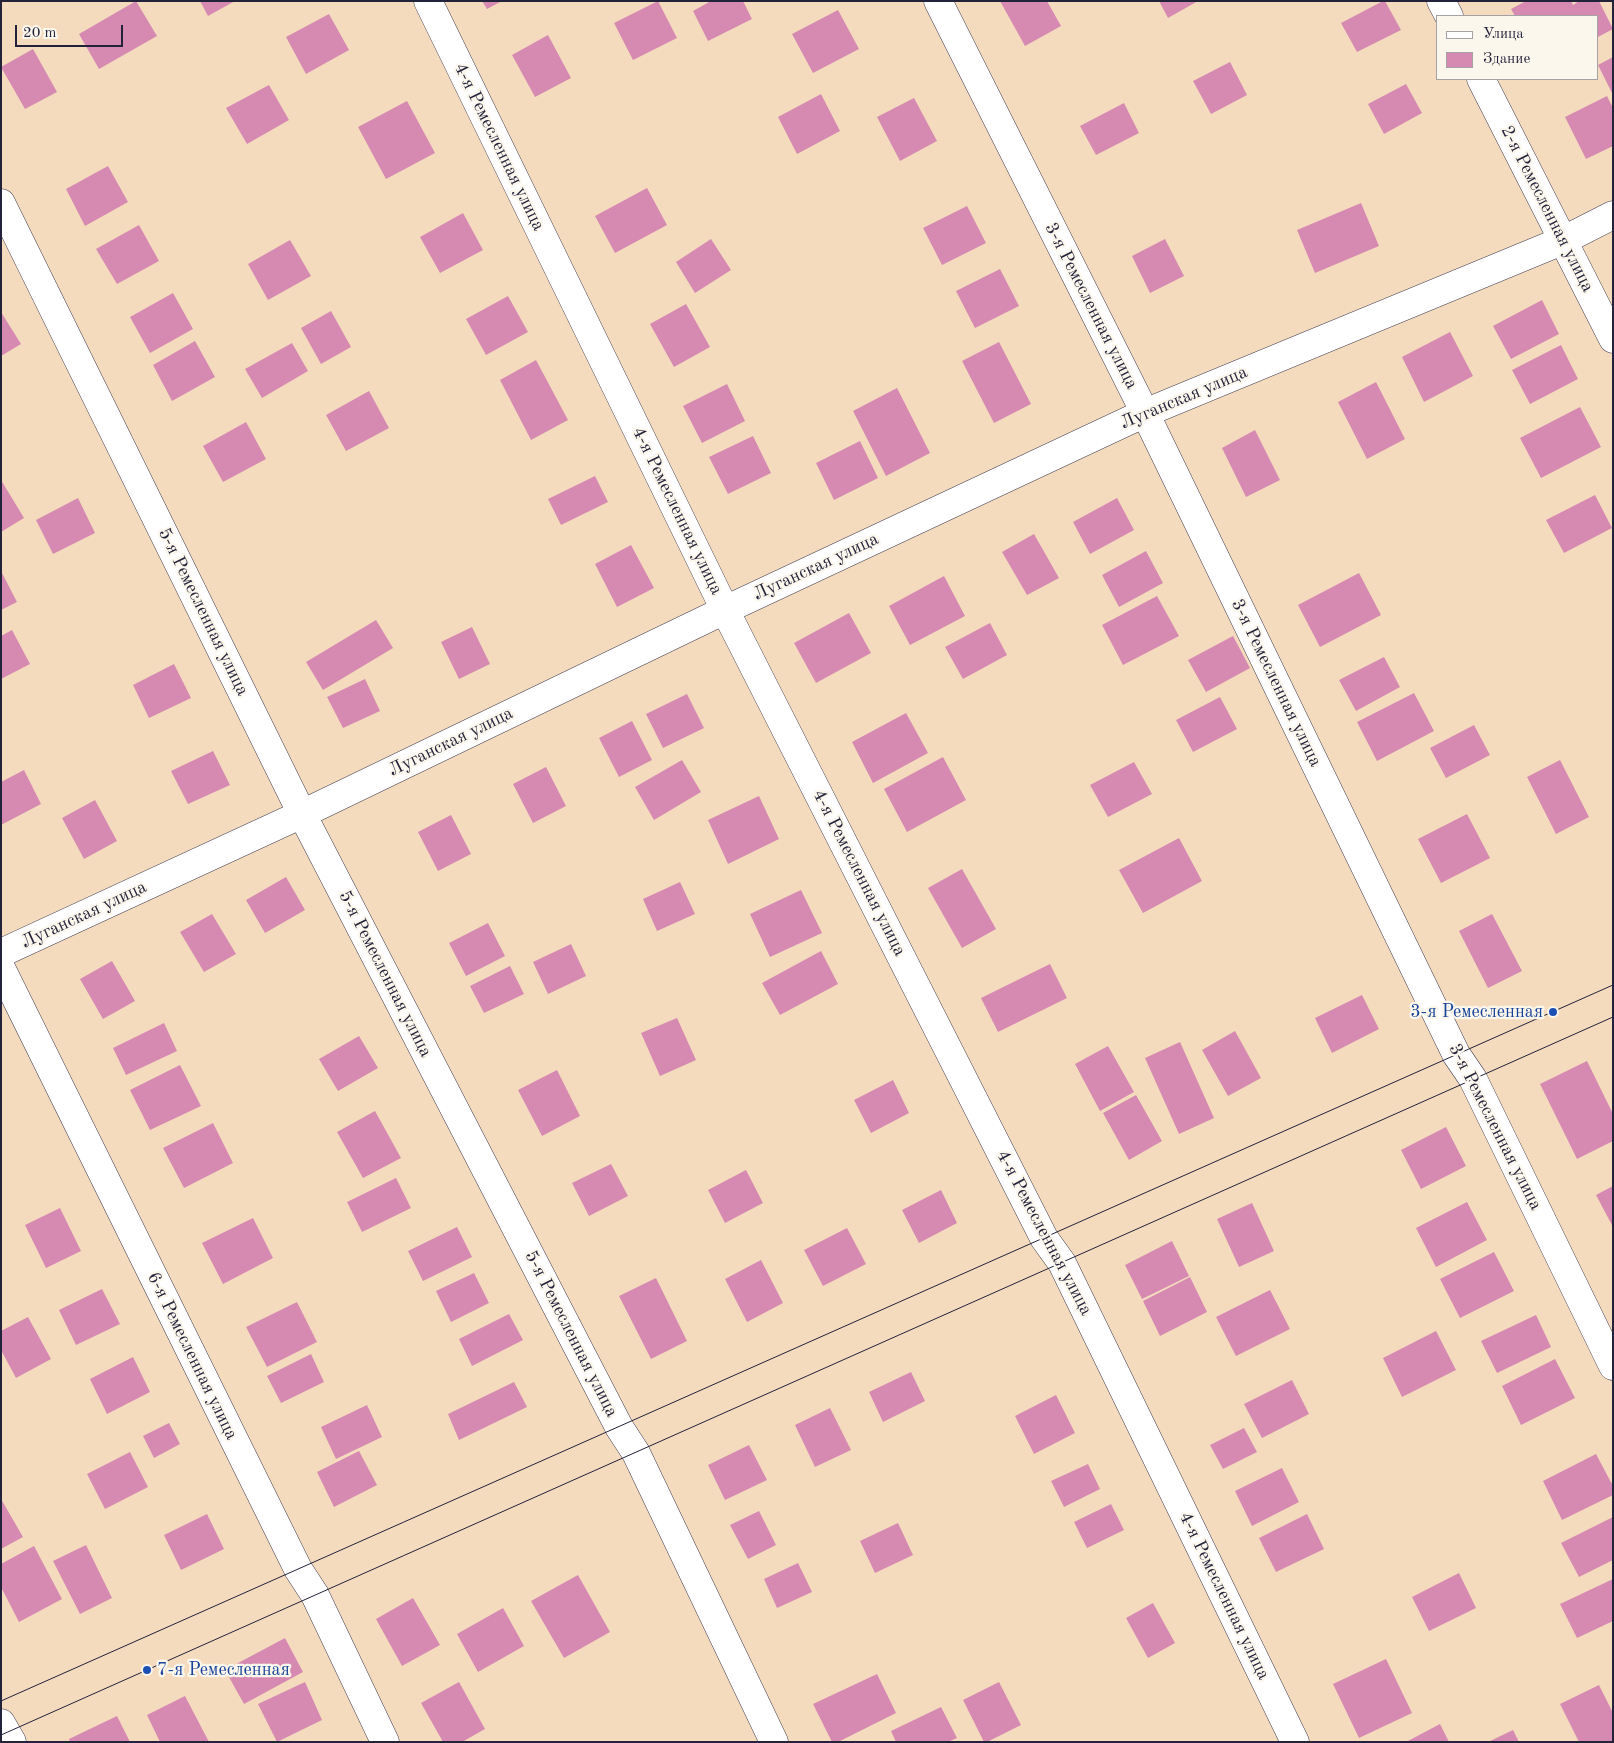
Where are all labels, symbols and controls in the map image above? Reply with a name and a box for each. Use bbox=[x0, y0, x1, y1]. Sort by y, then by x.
scale bar bbox=[18, 15, 125, 47]
legend bbox=[1436, 15, 1599, 80]
text: 20 m bbox=[23, 26, 57, 41]
text: Улица bbox=[1483, 27, 1524, 42]
text: Здание bbox=[1483, 52, 1530, 67]
street label: 4-я Ремесленная улица bbox=[449, 60, 549, 234]
street label: 2-я Ремесленная улица bbox=[1496, 122, 1598, 296]
street label: 3-я Ремесленная улица bbox=[1040, 219, 1142, 393]
street label: Луганская улица bbox=[1117, 362, 1251, 434]
street label: 4-я Ремесленная улица bbox=[627, 424, 727, 598]
street label: 5-я Ремесленная улица bbox=[153, 525, 253, 699]
street label: Луганская улица bbox=[750, 529, 882, 605]
street label: 3-я Ремесленная улица bbox=[1226, 596, 1326, 770]
street label: Луганская улица bbox=[385, 703, 517, 781]
street label: 4-я Ремесленная улица bbox=[808, 786, 910, 960]
street label: Луганская улица bbox=[18, 877, 150, 953]
street label: 5-я Ремесленная улица bbox=[334, 887, 436, 1061]
place label: 3-я Ремесленная bbox=[1410, 1001, 1543, 1023]
marker: 3-я Ремесленная bbox=[1547, 1006, 1559, 1018]
street label: 3-я Ремесленная улица bbox=[1444, 1040, 1546, 1214]
street label: 4-я Ремесленная улица bbox=[991, 1147, 1097, 1319]
street label: 5-я Ремесленная улица bbox=[520, 1247, 622, 1421]
street label: 6-я Ремесленная улица bbox=[142, 1269, 242, 1443]
street label: 4-я Ремесленная улица bbox=[1174, 1509, 1274, 1683]
place label: 7-я Ремесленная bbox=[157, 1659, 290, 1681]
marker: 7-я Ремесленная bbox=[141, 1664, 153, 1676]

